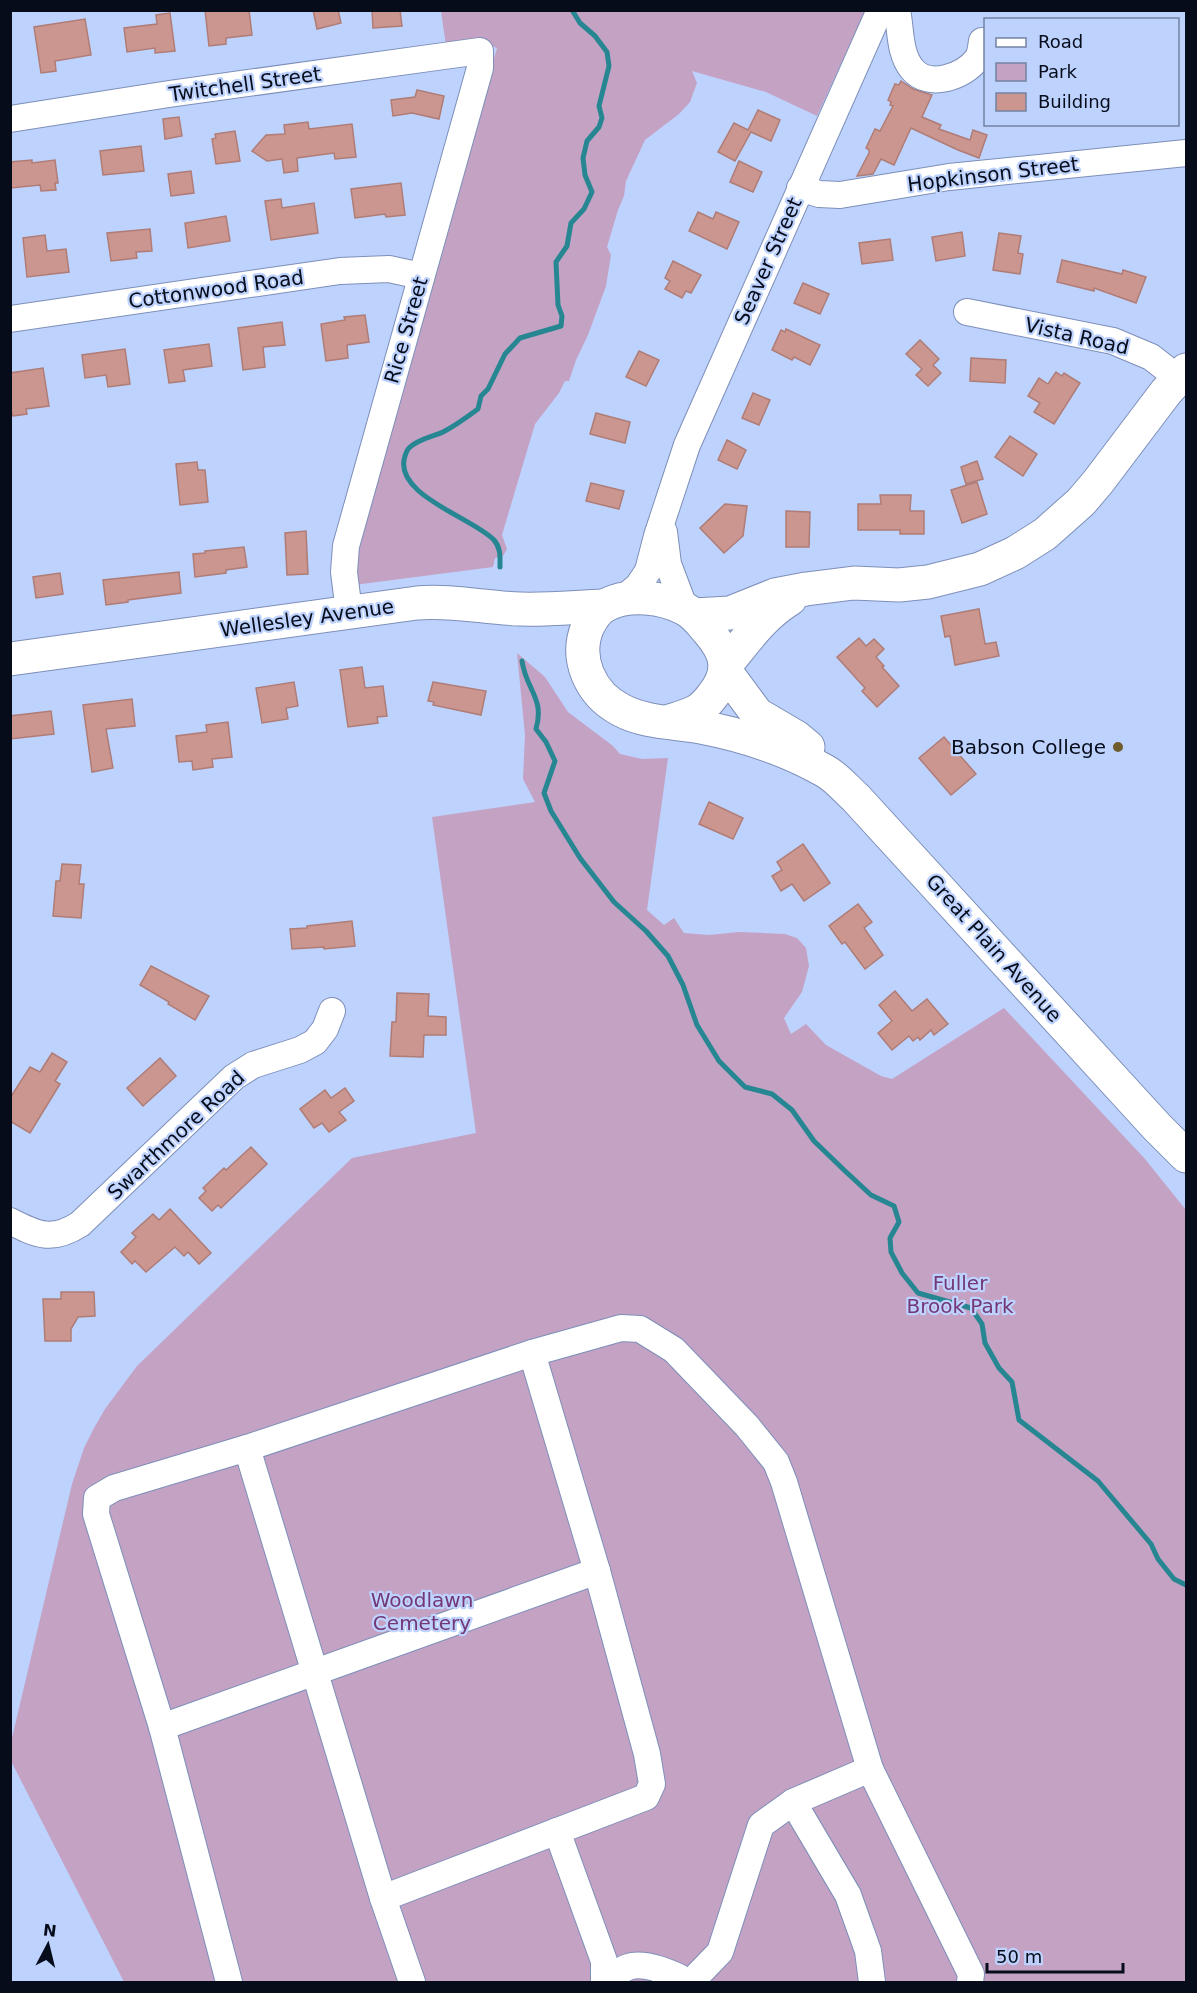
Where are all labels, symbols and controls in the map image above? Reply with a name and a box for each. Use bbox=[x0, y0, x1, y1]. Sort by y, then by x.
legend bbox=[984, 18, 1179, 126]
text: Road bbox=[1038, 31, 1083, 52]
street label: Twitchell Street bbox=[167, 61, 323, 107]
text: Park bbox=[1038, 61, 1077, 82]
text: Building bbox=[1038, 91, 1111, 112]
street label: Hopkinson Street bbox=[906, 152, 1080, 196]
street label: Seaver Street bbox=[729, 194, 807, 328]
street label: Cottonwood Road bbox=[127, 265, 305, 313]
street label: Rice Street bbox=[379, 274, 433, 386]
street label: Vista Road bbox=[1023, 312, 1131, 360]
street label: Wellesley Avenue bbox=[219, 594, 395, 642]
place label: Babson College bbox=[951, 735, 1106, 759]
marker: Babson College bbox=[1111, 740, 1125, 754]
street label: Great Plain Avenue bbox=[921, 869, 1067, 1027]
street label: Swarthmore Road bbox=[103, 1065, 249, 1205]
park label: Fuller Brook Park bbox=[906, 1271, 1014, 1318]
park label: Woodlawn Cemetery bbox=[371, 1588, 473, 1635]
north arrow bbox=[18, 1915, 78, 1975]
text: N bbox=[42, 1920, 58, 1941]
scale bar bbox=[987, 1936, 1124, 1974]
text: 50 m bbox=[996, 1946, 1042, 1967]

